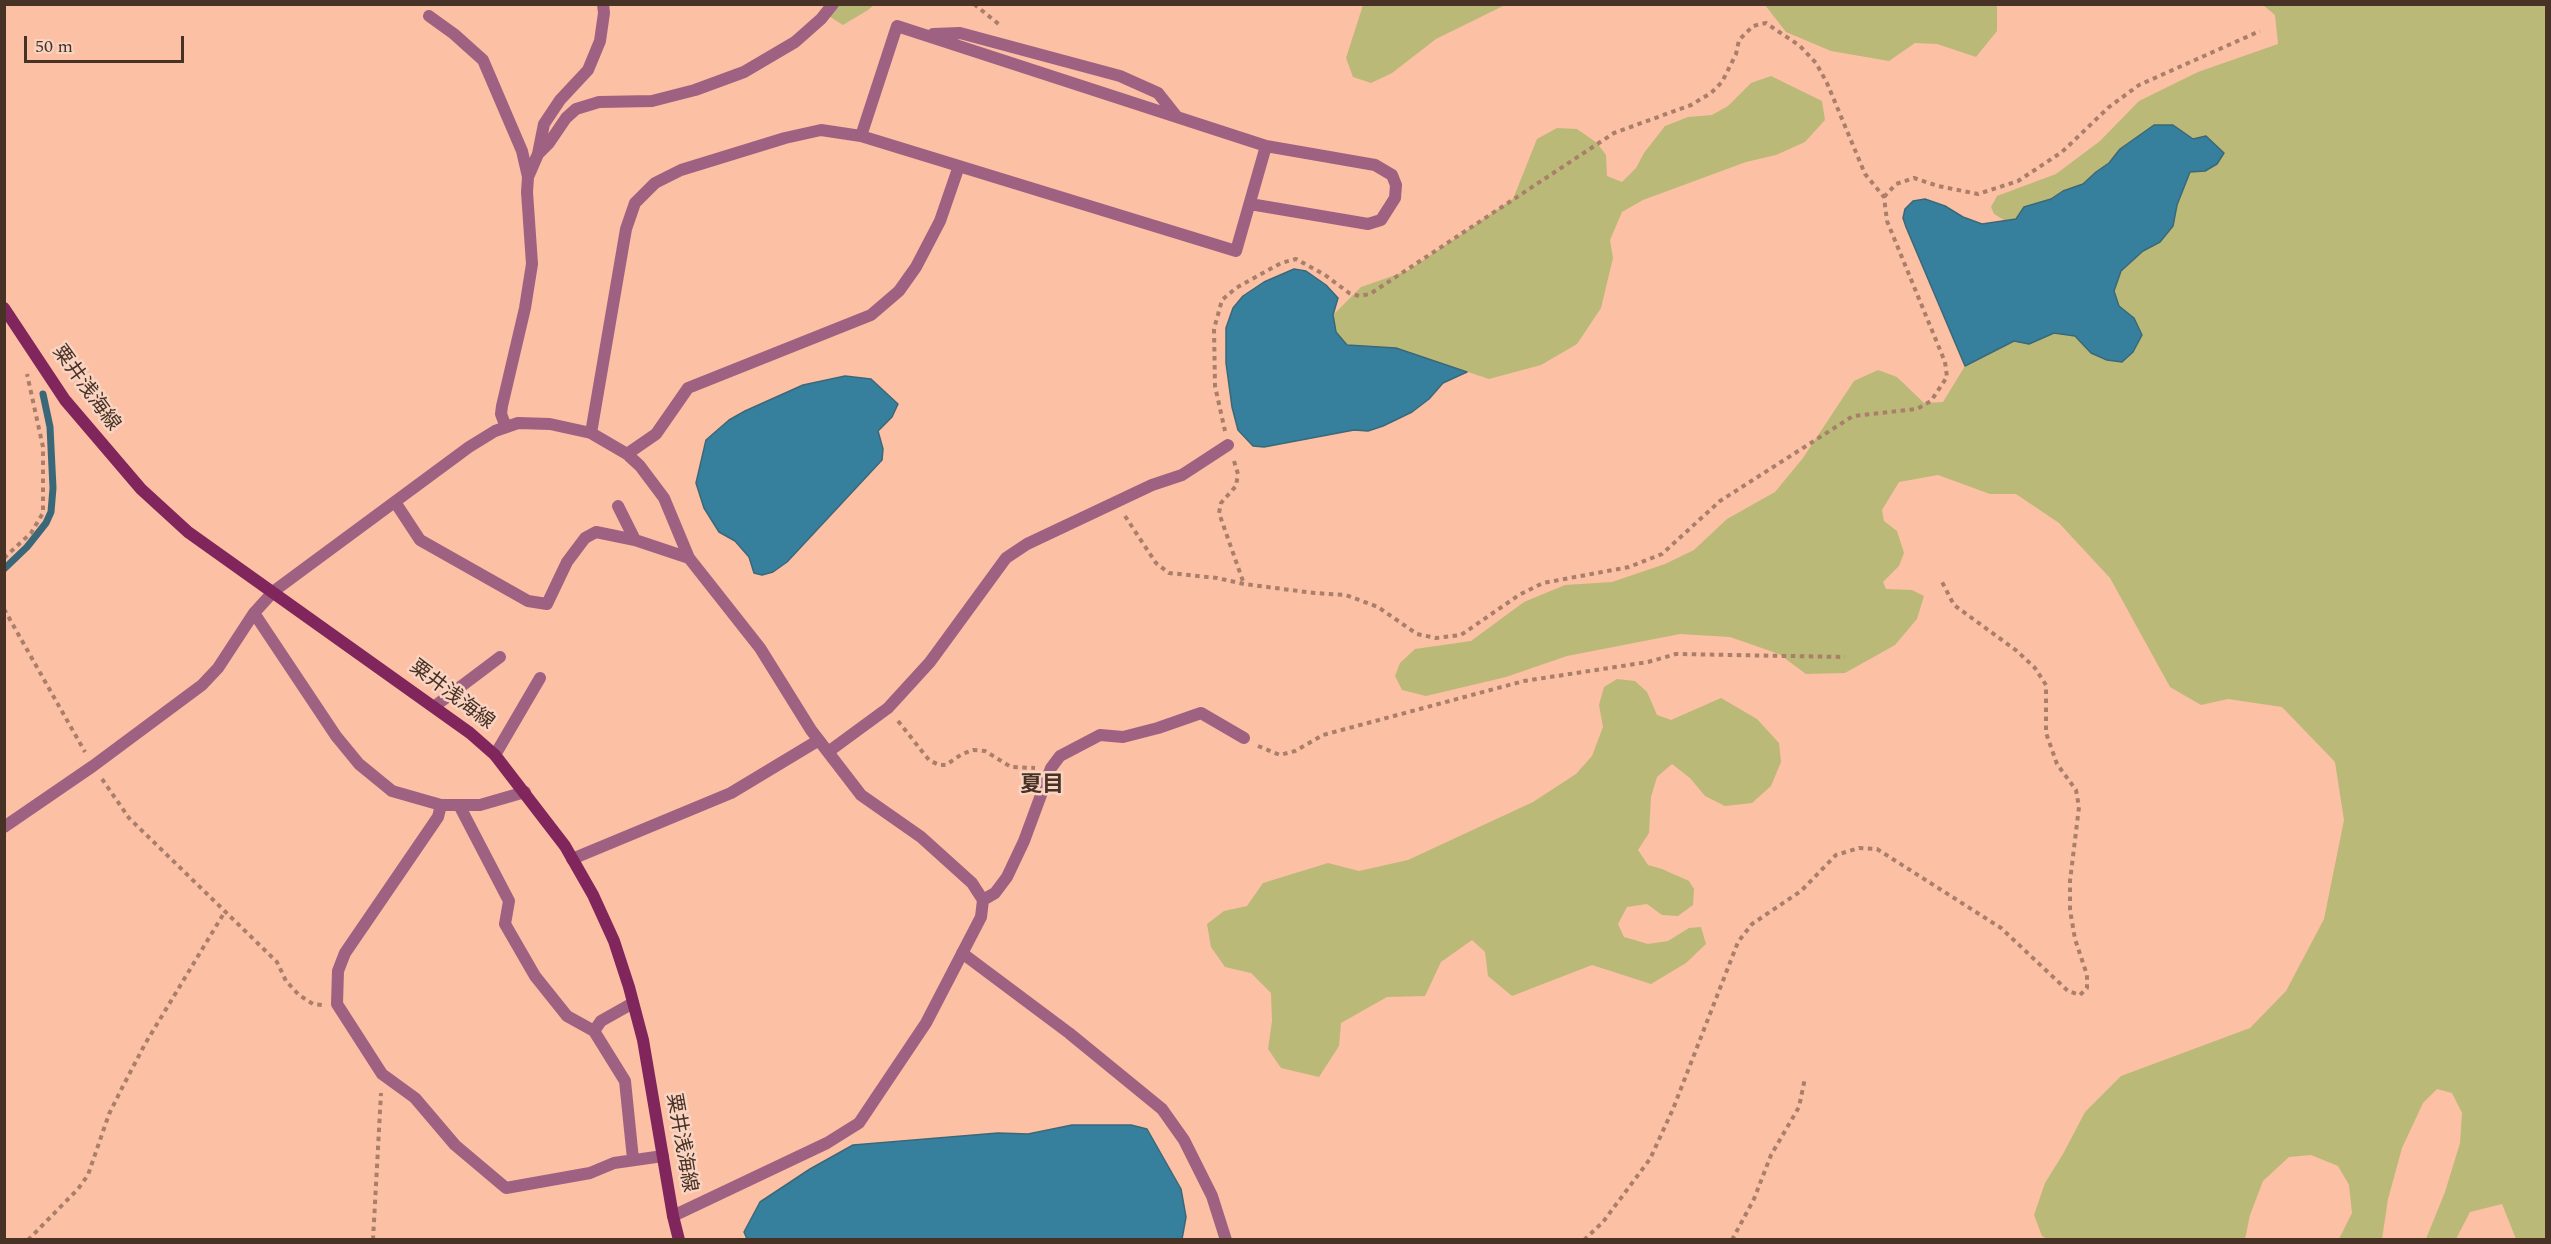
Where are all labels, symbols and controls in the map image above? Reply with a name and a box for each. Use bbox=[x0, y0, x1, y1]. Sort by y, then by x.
scale bar bbox=[27, 24, 188, 62]
text: 50 m bbox=[35, 33, 73, 60]
street label: 粟井浅海線 bbox=[46, 341, 124, 437]
street label: 粟井浅海線 bbox=[404, 656, 498, 736]
district label: 夏目 bbox=[1020, 774, 1064, 800]
street label: 粟井浅海線 bbox=[659, 1092, 701, 1194]

